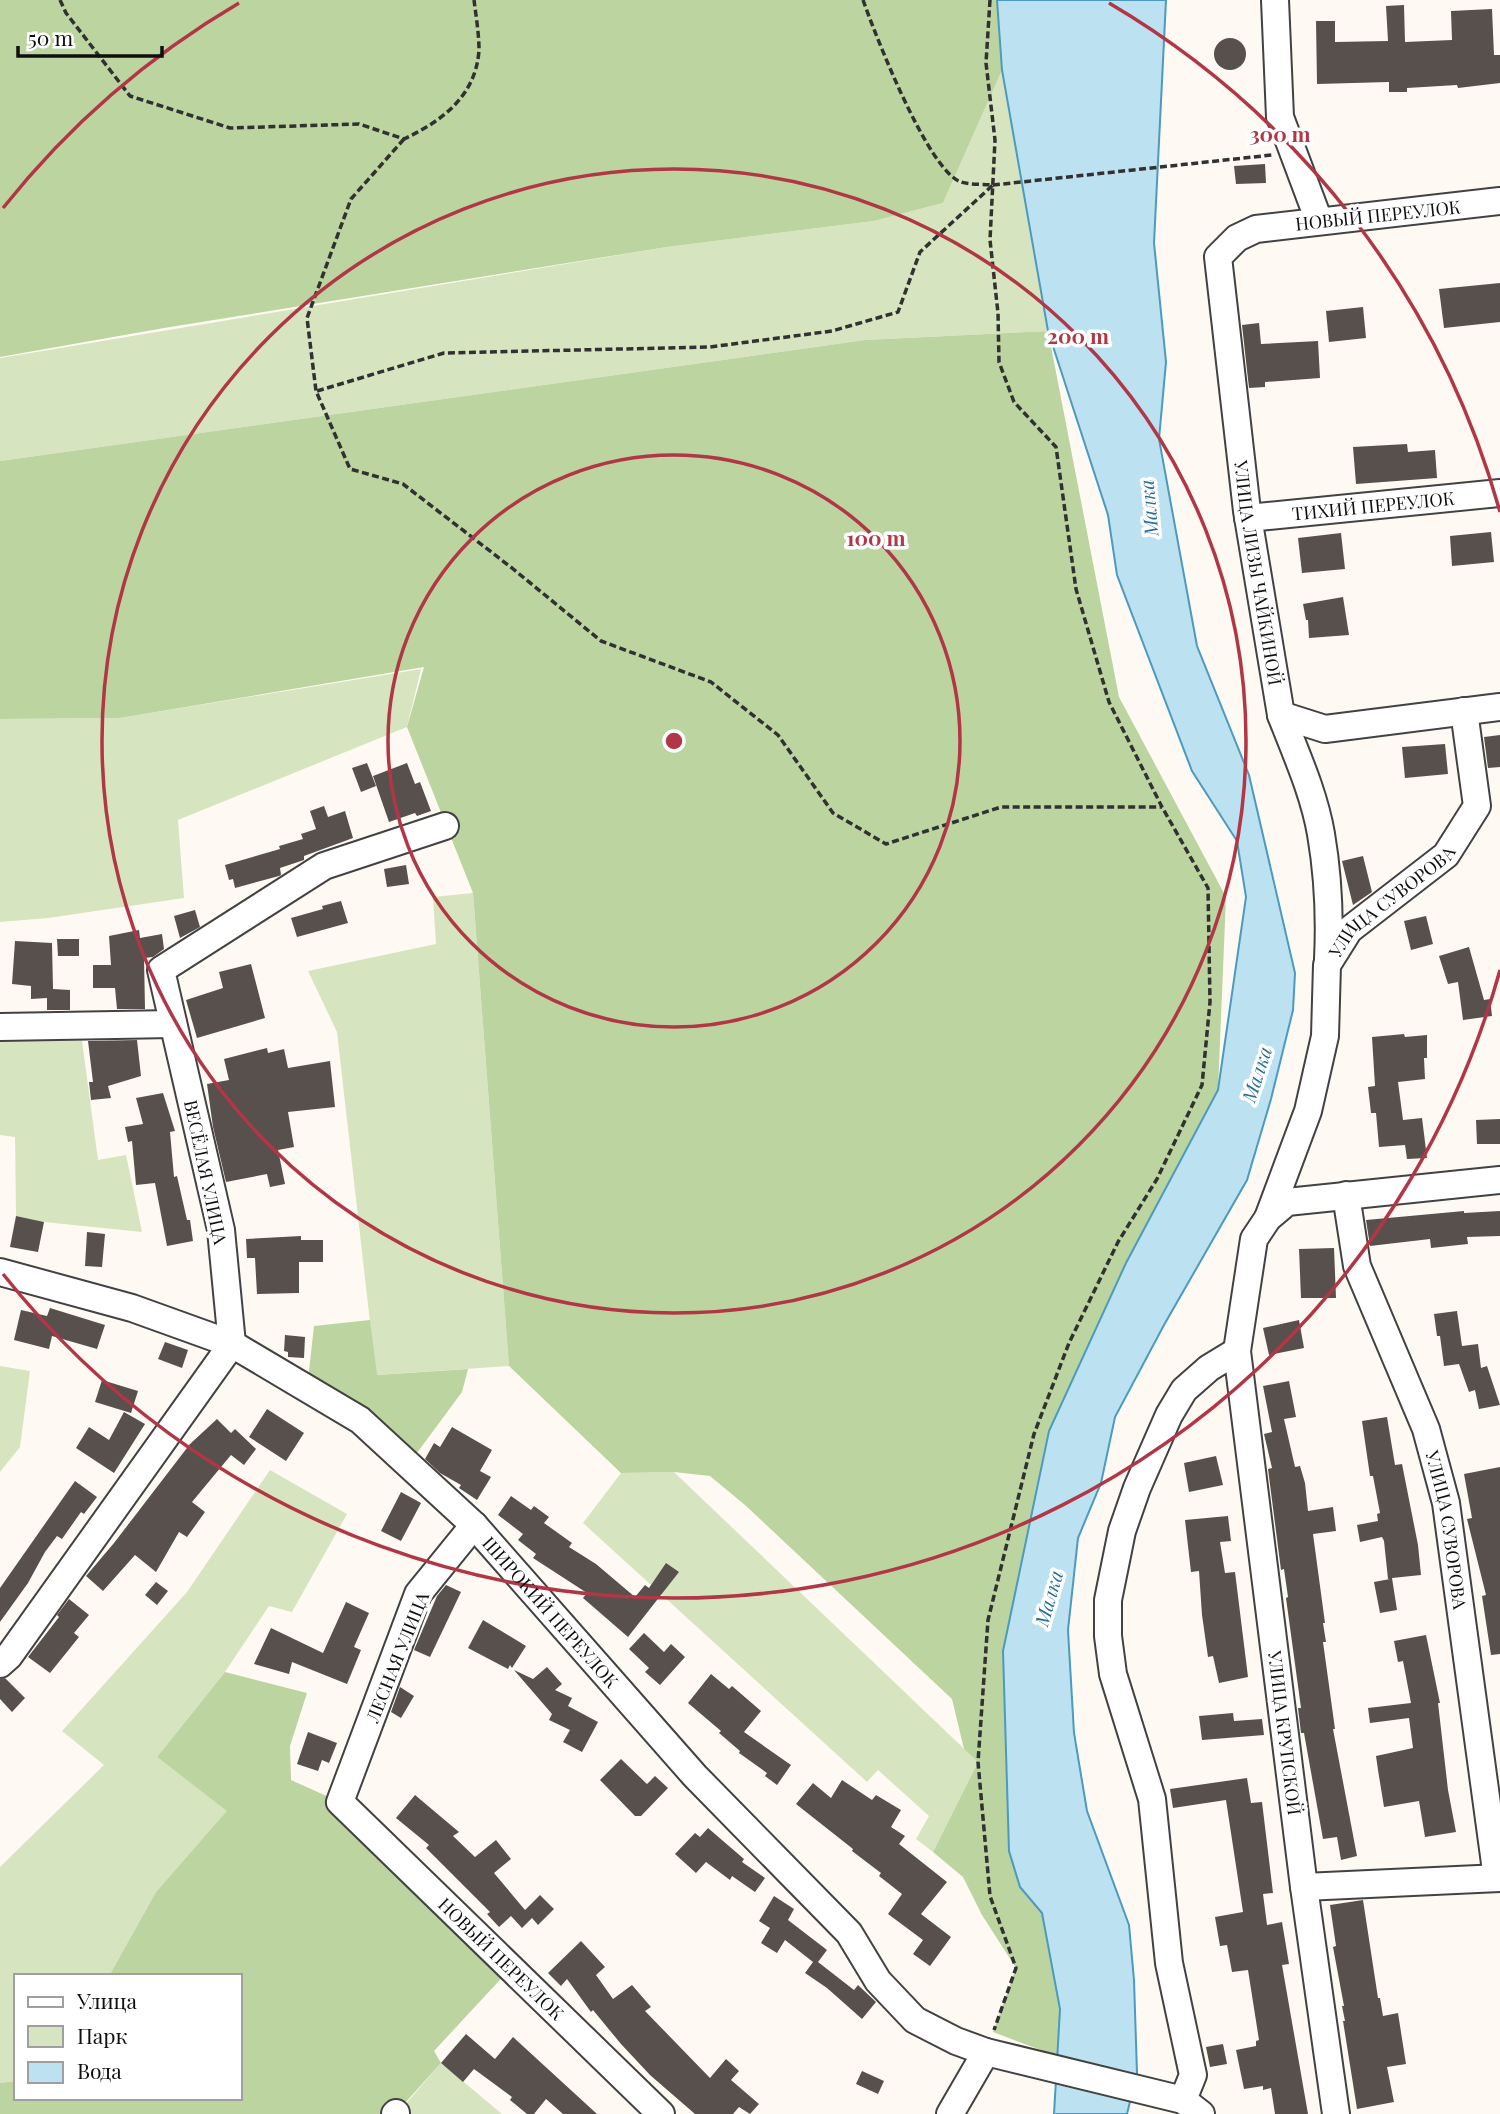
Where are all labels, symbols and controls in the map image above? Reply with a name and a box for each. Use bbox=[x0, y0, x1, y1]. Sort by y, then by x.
scale bar bbox=[18, 14, 161, 58]
text: 50 m bbox=[28, 23, 74, 51]
text: 300 m bbox=[1249, 119, 1311, 147]
street label: НОВЫЙ ПЕРЕУЛОК bbox=[1294, 194, 1462, 236]
text: 200 m bbox=[1047, 321, 1109, 349]
street label: УЛИЦА ЛИЗЫ ЧАЙКИНОЙ bbox=[1229, 458, 1288, 687]
water label: Малка bbox=[1133, 479, 1164, 538]
street label: ТИХИЙ ПЕРЕУЛОК bbox=[1291, 486, 1456, 526]
text: 100 m bbox=[846, 523, 906, 551]
centre of rings bbox=[662, 729, 686, 753]
street label: УЛИЦА СУВОРОВА bbox=[1322, 841, 1461, 963]
water label: Малка bbox=[1235, 1043, 1277, 1106]
street label: ВЕСЁЛАЯ УЛИЦА bbox=[179, 1098, 233, 1247]
street label: УЛИЦА СУВОРОВА bbox=[1420, 1447, 1472, 1611]
street label: ШИРОКИЙ ПЕРЕУЛОК bbox=[477, 1531, 624, 1693]
water label: Малка bbox=[1027, 1567, 1068, 1630]
street label: ЛЕСНАЯ УЛИЦА bbox=[360, 1588, 434, 1727]
street label: УЛИЦА КРУПСКОЙ bbox=[1263, 1648, 1307, 1817]
street label: НОВЫЙ ПЕРЕУЛОК bbox=[433, 1892, 569, 2025]
legend bbox=[14, 1974, 242, 2100]
text: Улица bbox=[76, 1986, 138, 2014]
text: Парк bbox=[77, 2021, 127, 2049]
text: Вода bbox=[77, 2056, 122, 2084]

